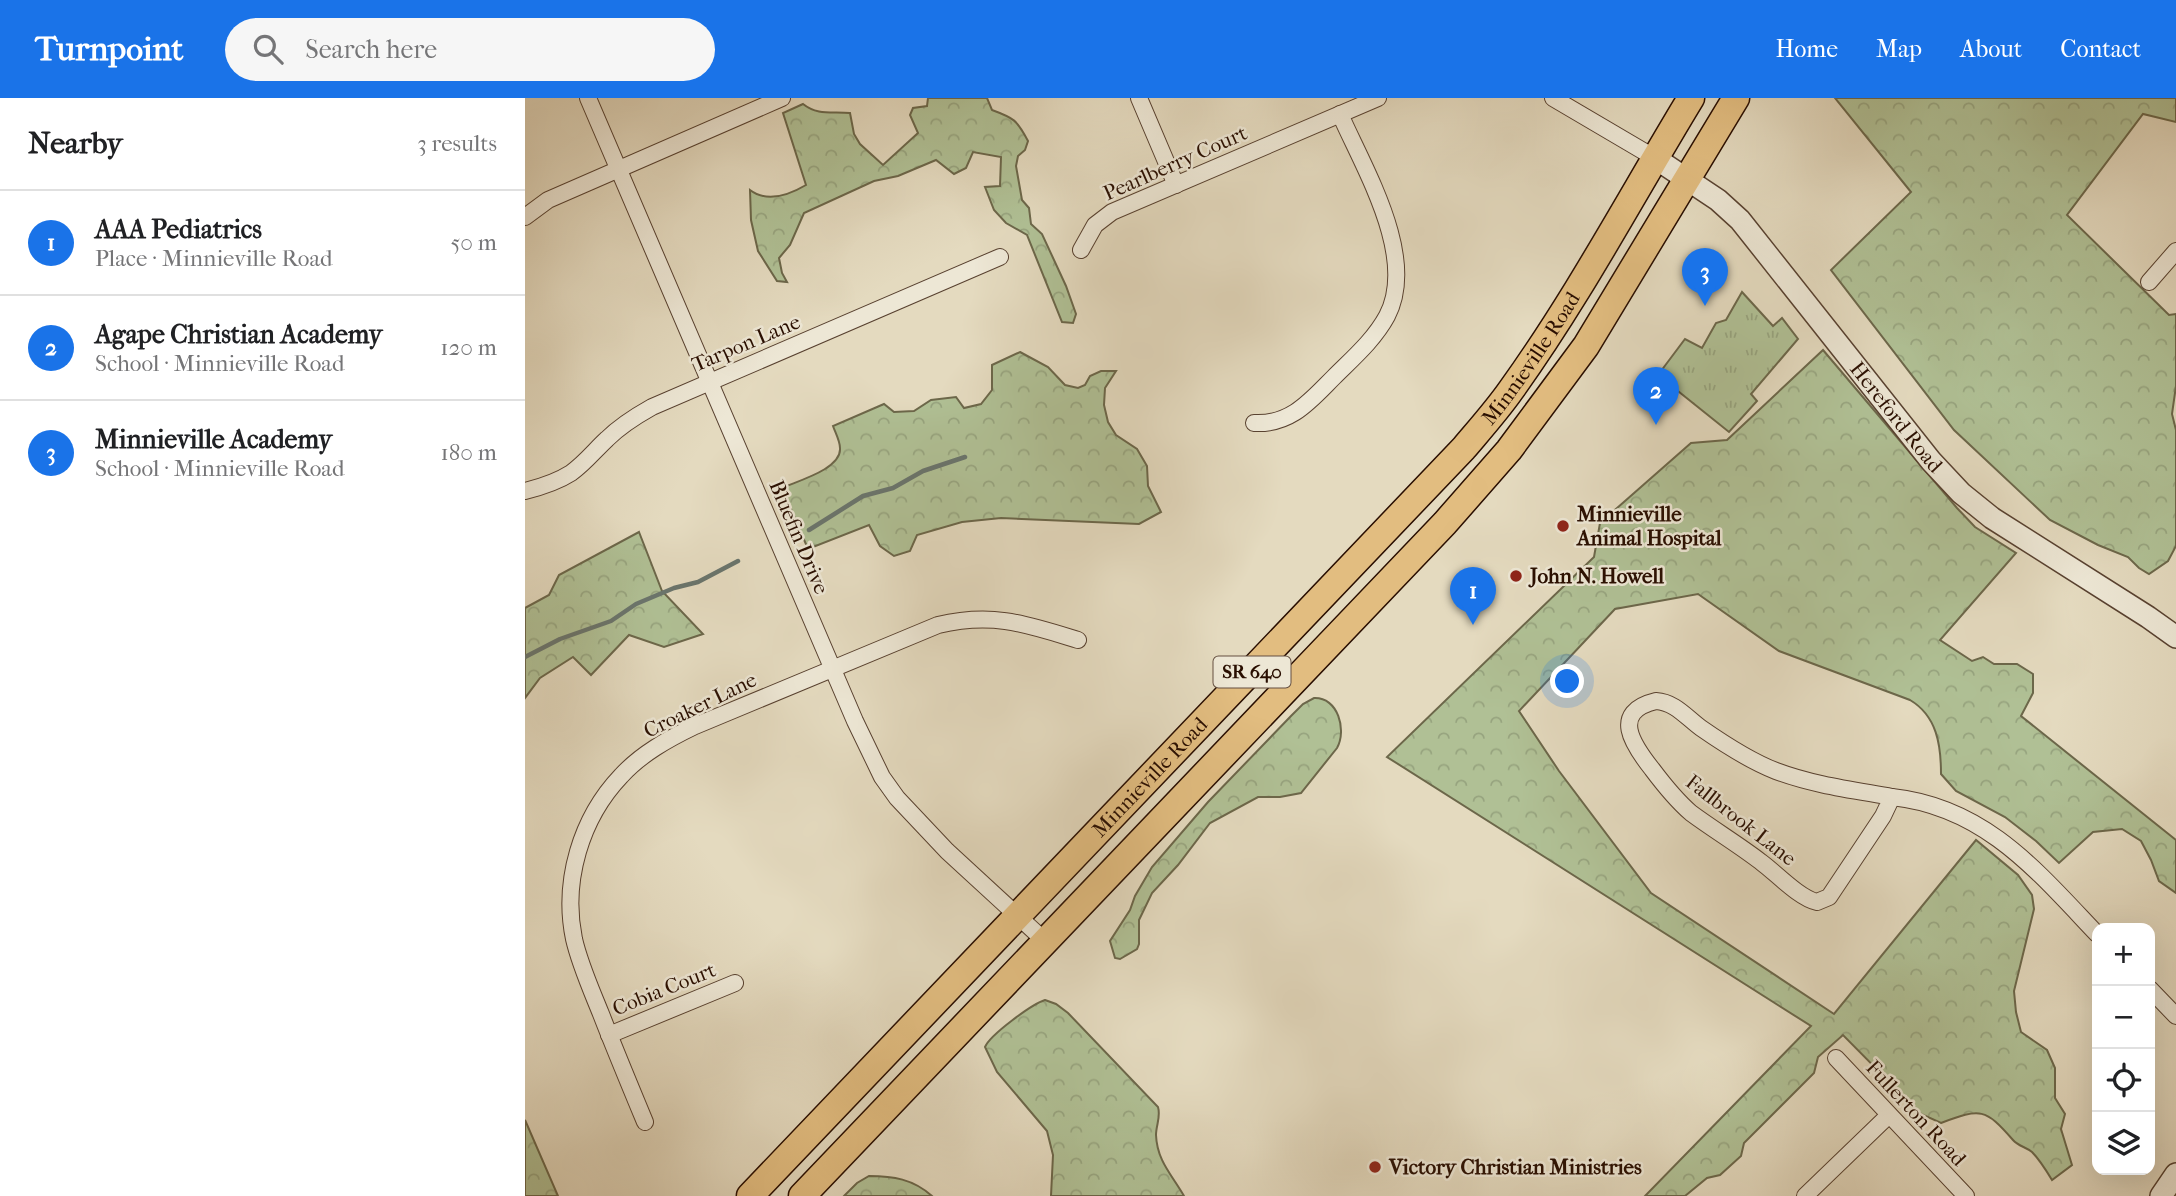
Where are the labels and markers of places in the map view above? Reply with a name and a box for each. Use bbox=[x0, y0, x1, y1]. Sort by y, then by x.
pin: 3 bbox=[1682, 248, 1728, 306]
pin: 2 bbox=[1633, 367, 1679, 425]
place label: Minnieville Animal Hospital bbox=[1575, 502, 1722, 550]
marker: Minnieville Animal Hospital bbox=[1555, 518, 1571, 534]
place label: John N. Howell bbox=[1528, 564, 1664, 588]
pin: 1 bbox=[1450, 567, 1496, 625]
marker: John N. Howell bbox=[1508, 568, 1524, 584]
place label: Victory Christian Ministries bbox=[1388, 1155, 1642, 1179]
marker: Victory Christian Ministries bbox=[1367, 1159, 1383, 1175]

